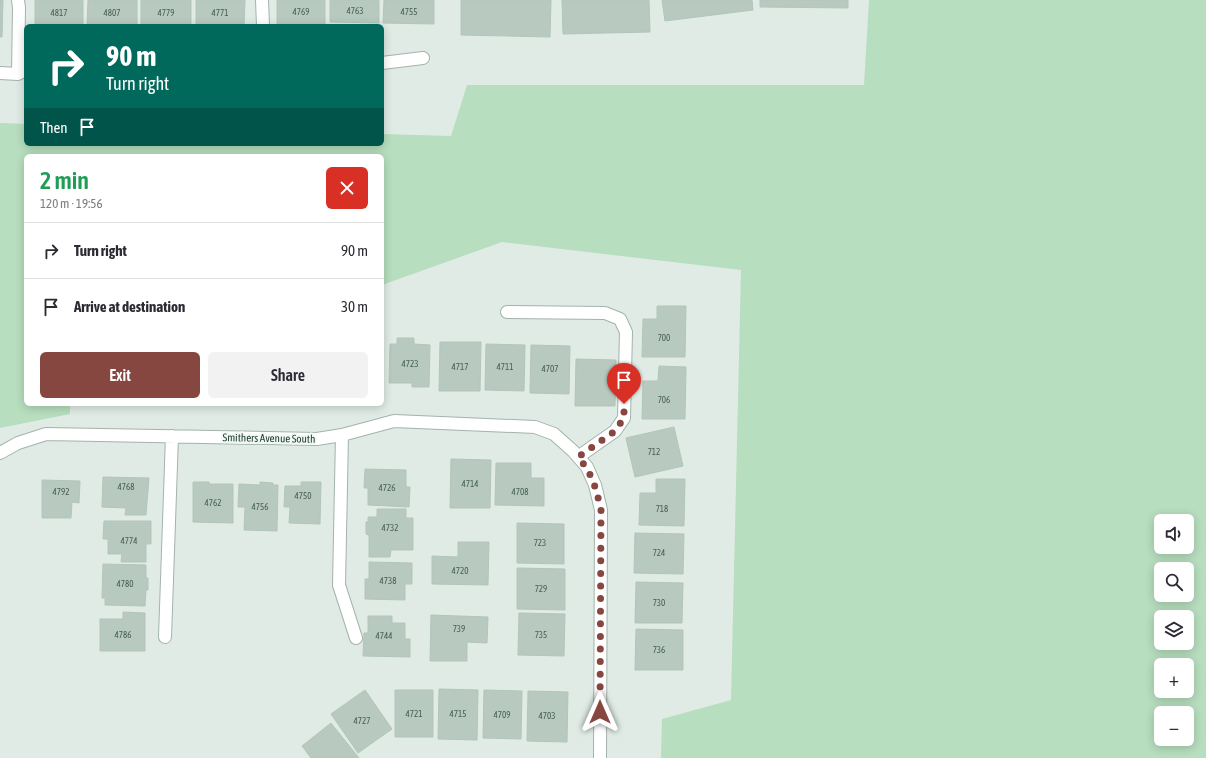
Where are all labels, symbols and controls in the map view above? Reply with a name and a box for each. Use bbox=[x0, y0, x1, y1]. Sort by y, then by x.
house number: 4763 bbox=[347, 6, 363, 16]
house number: 4769 bbox=[293, 7, 309, 17]
house number: 4755 bbox=[401, 7, 417, 17]
house number: 4817 bbox=[51, 8, 67, 18]
house number: 4807 bbox=[104, 8, 120, 18]
house number: 4779 bbox=[158, 8, 174, 18]
house number: 4771 bbox=[212, 8, 228, 18]
icon: right bbox=[40, 40, 92, 92]
text: 90 m bbox=[106, 40, 156, 72]
text: Turn right bbox=[106, 73, 169, 94]
icon: arrive bbox=[76, 116, 98, 138]
text: Then bbox=[40, 119, 68, 136]
text: 2 min bbox=[40, 167, 89, 194]
button: close bbox=[326, 167, 368, 209]
text: 120 m · 19:56 bbox=[40, 196, 103, 211]
icon: right bbox=[40, 240, 62, 262]
text: Turn right bbox=[74, 242, 127, 259]
text: 90 m bbox=[341, 242, 368, 259]
icon: arrive bbox=[40, 296, 62, 318]
text: Arrive at destination bbox=[74, 298, 185, 315]
text: 30 m bbox=[341, 298, 368, 315]
house number: 700 bbox=[658, 333, 670, 343]
button: Exit bbox=[40, 352, 200, 398]
button: Share bbox=[208, 352, 368, 398]
house number: 4723 bbox=[402, 359, 418, 369]
house number: 4717 bbox=[452, 362, 468, 372]
house number: 4711 bbox=[497, 362, 513, 372]
pin bbox=[607, 363, 641, 404]
house number: 4707 bbox=[542, 364, 558, 374]
icon: arrive bbox=[613, 369, 635, 391]
house number: 706 bbox=[658, 395, 670, 405]
street label: Smithers Avenue South bbox=[223, 431, 315, 445]
house number: 712 bbox=[648, 447, 660, 457]
house number: 4714 bbox=[462, 479, 478, 489]
house number: 4768 bbox=[118, 482, 134, 492]
house number: 4726 bbox=[379, 483, 395, 493]
house number: 4792 bbox=[53, 487, 69, 497]
house number: 4708 bbox=[512, 487, 528, 497]
house number: 4750 bbox=[295, 491, 311, 501]
house number: 4762 bbox=[205, 498, 221, 508]
house number: 4756 bbox=[252, 502, 268, 512]
house number: 718 bbox=[656, 504, 668, 514]
map controls bbox=[1154, 514, 1194, 746]
button: sound bbox=[1154, 514, 1194, 554]
house number: 4732 bbox=[382, 523, 398, 533]
house number: 4774 bbox=[121, 536, 137, 546]
house number: 723 bbox=[534, 538, 546, 548]
house number: 724 bbox=[653, 548, 665, 558]
button: search bbox=[1154, 562, 1194, 602]
house number: 4720 bbox=[452, 566, 468, 576]
house number: 4738 bbox=[380, 576, 396, 586]
house number: 4780 bbox=[117, 579, 133, 589]
house number: 729 bbox=[535, 584, 547, 594]
house number: 730 bbox=[653, 598, 665, 608]
button: layers bbox=[1154, 610, 1194, 650]
house number: 739 bbox=[453, 624, 465, 634]
house number: 4786 bbox=[115, 630, 131, 640]
house number: 735 bbox=[535, 630, 547, 640]
house number: 4744 bbox=[376, 631, 392, 641]
house number: 736 bbox=[653, 645, 665, 655]
button: + bbox=[1154, 658, 1194, 698]
position arrow bbox=[579, 691, 621, 733]
button: − bbox=[1154, 706, 1194, 746]
house number: 4721 bbox=[406, 709, 422, 719]
house number: 4715 bbox=[450, 709, 466, 719]
house number: 4709 bbox=[494, 710, 510, 720]
house number: 4703 bbox=[539, 711, 555, 721]
house number: 4727 bbox=[354, 716, 370, 726]

